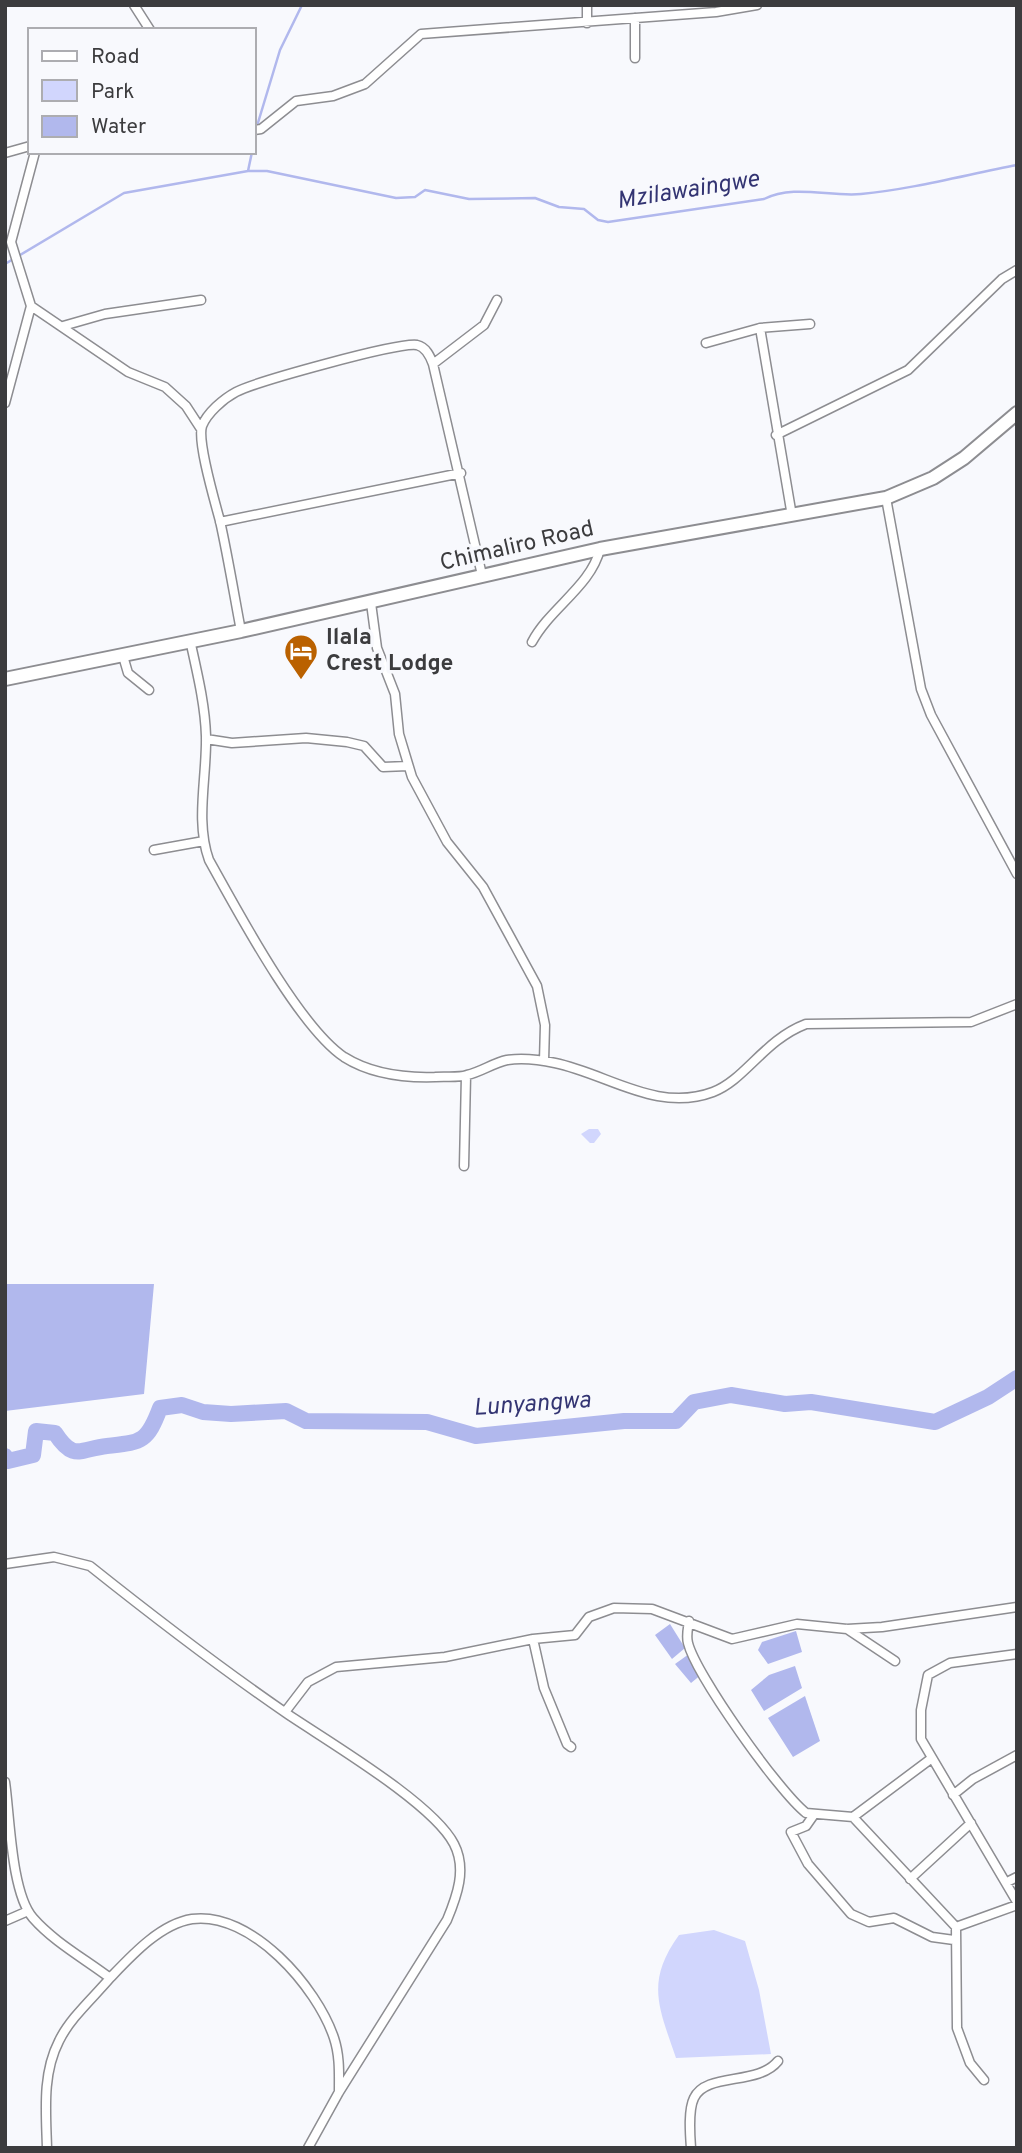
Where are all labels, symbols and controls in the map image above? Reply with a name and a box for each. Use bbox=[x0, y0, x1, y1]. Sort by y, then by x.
legend bbox=[28, 28, 256, 154]
text: Road bbox=[91, 44, 140, 71]
text: Park bbox=[91, 79, 134, 106]
text: Water bbox=[91, 114, 146, 141]
water label: Mzilawaingwe bbox=[615, 165, 762, 217]
street label: Chimaliro Road bbox=[437, 515, 597, 579]
place label: Ilala Crest Lodge bbox=[326, 624, 453, 679]
hotel icon: Ilala Crest Lodge bbox=[282, 632, 320, 681]
water label: Lunyangwa bbox=[472, 1386, 592, 1424]

